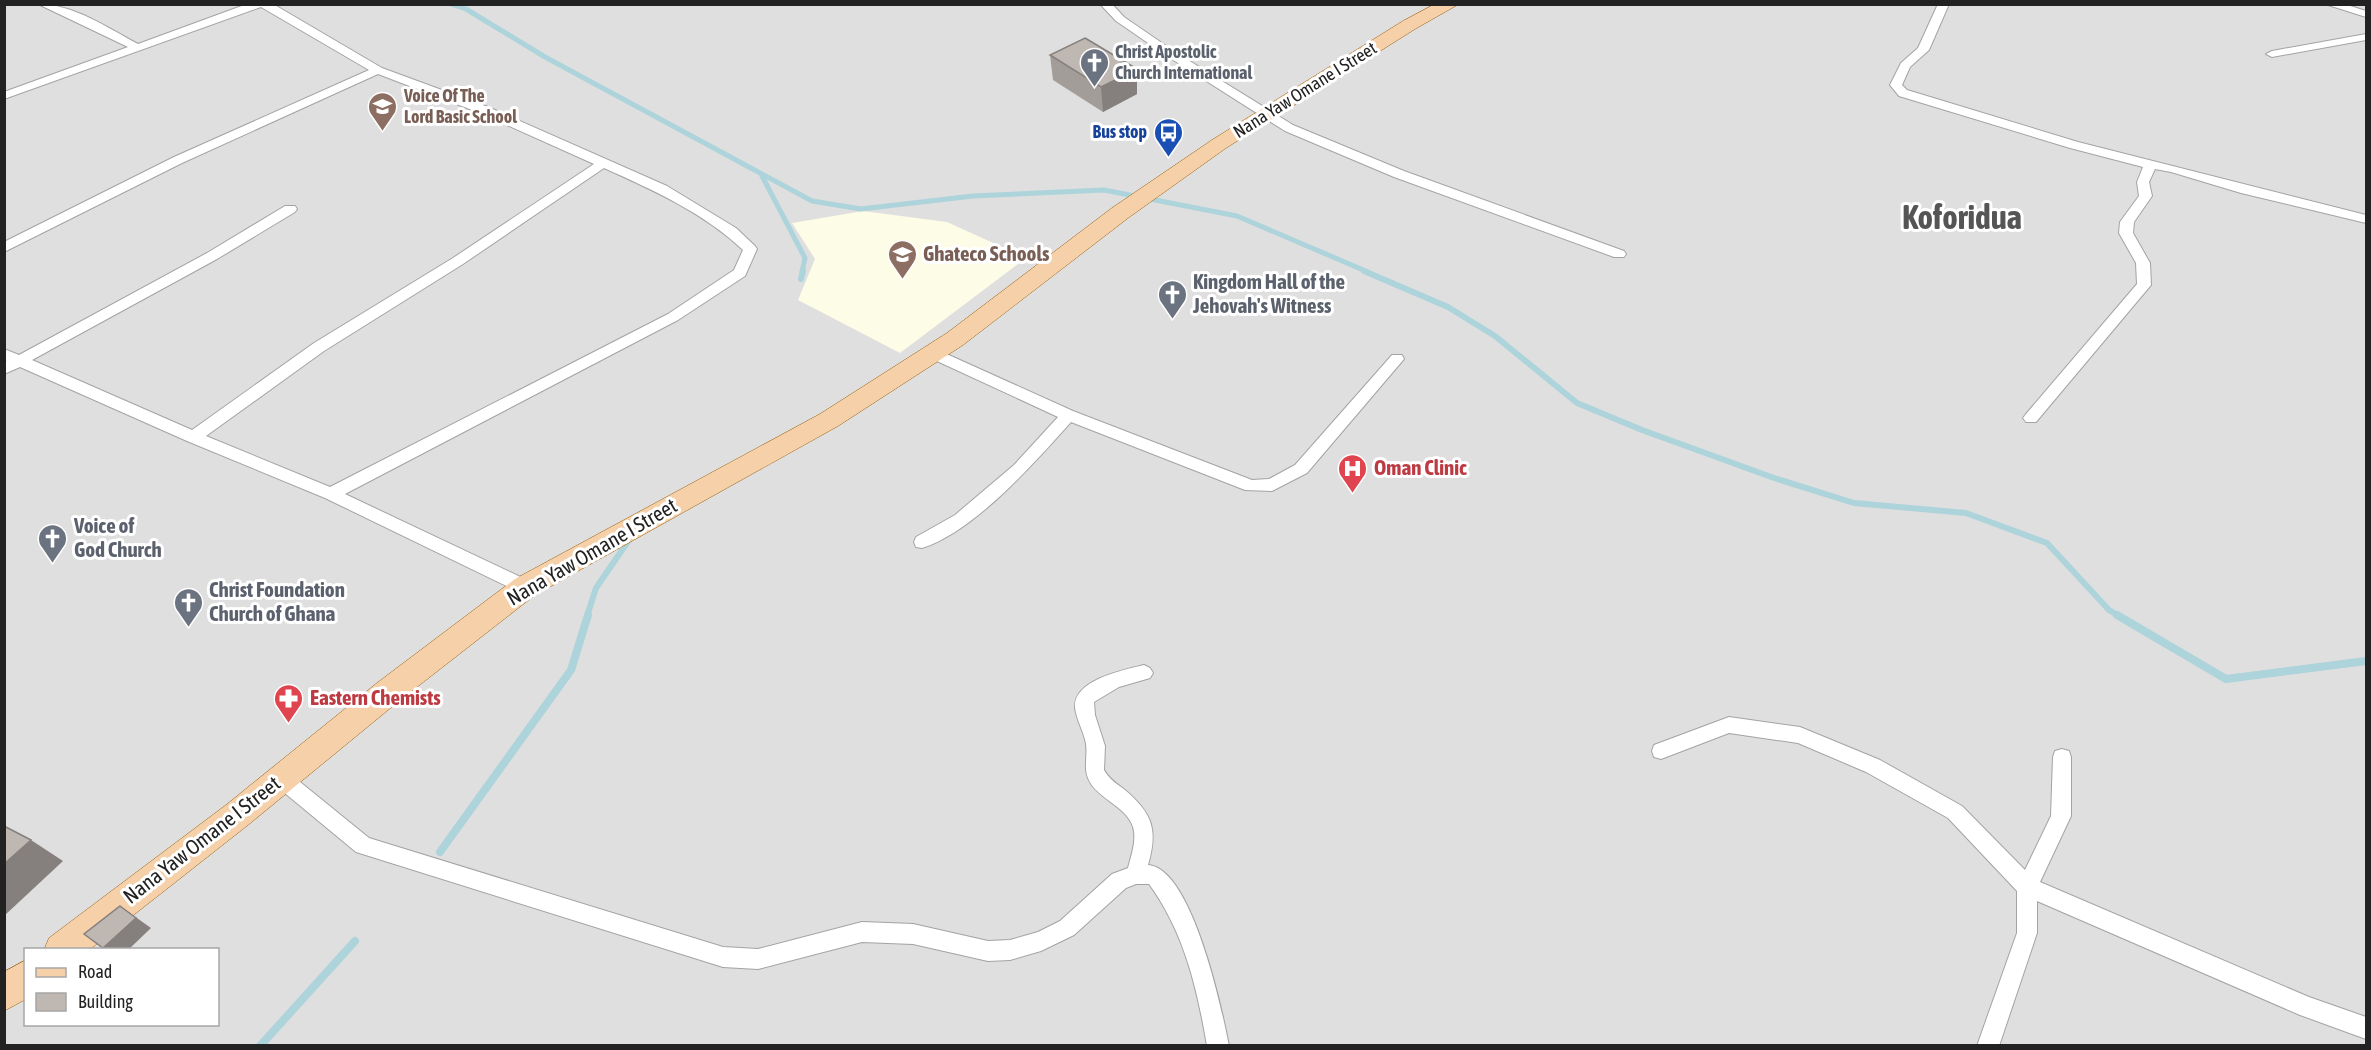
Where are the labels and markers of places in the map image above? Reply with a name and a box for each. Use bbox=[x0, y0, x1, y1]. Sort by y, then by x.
place label: Christ Apostolic Church International bbox=[1115, 41, 1252, 83]
church icon: Christ Apostolic Church International bbox=[1078, 46, 1110, 88]
place label: Voice Of The Lord Basic School bbox=[403, 85, 517, 127]
school or university icon: Voice Of The Lord Basic School bbox=[367, 90, 399, 132]
bus stop icon: Bus stop bbox=[1152, 116, 1184, 158]
place label: Bus stop bbox=[1093, 121, 1147, 142]
school or university icon: Ghateco Schools bbox=[886, 238, 918, 280]
place label: Ghateco Schools bbox=[923, 241, 1050, 265]
place label: Kingdom Hall of the Jehovah's Witness bbox=[1192, 269, 1345, 317]
church icon: Kingdom Hall of the Jehovah's Witness bbox=[1156, 278, 1188, 320]
hospital icon: Oman Clinic bbox=[1337, 452, 1369, 494]
place label: Oman Clinic bbox=[1374, 455, 1467, 479]
place label: Voice of God Church bbox=[73, 513, 162, 561]
church icon: Voice of God Church bbox=[37, 522, 69, 564]
place label: Christ Foundation Church of Ghana bbox=[209, 577, 345, 625]
church icon: Christ Foundation Church of Ghana bbox=[172, 586, 204, 628]
pharmacy icon: Eastern Chemists bbox=[273, 682, 305, 724]
place label: Eastern Chemists bbox=[310, 685, 441, 709]

